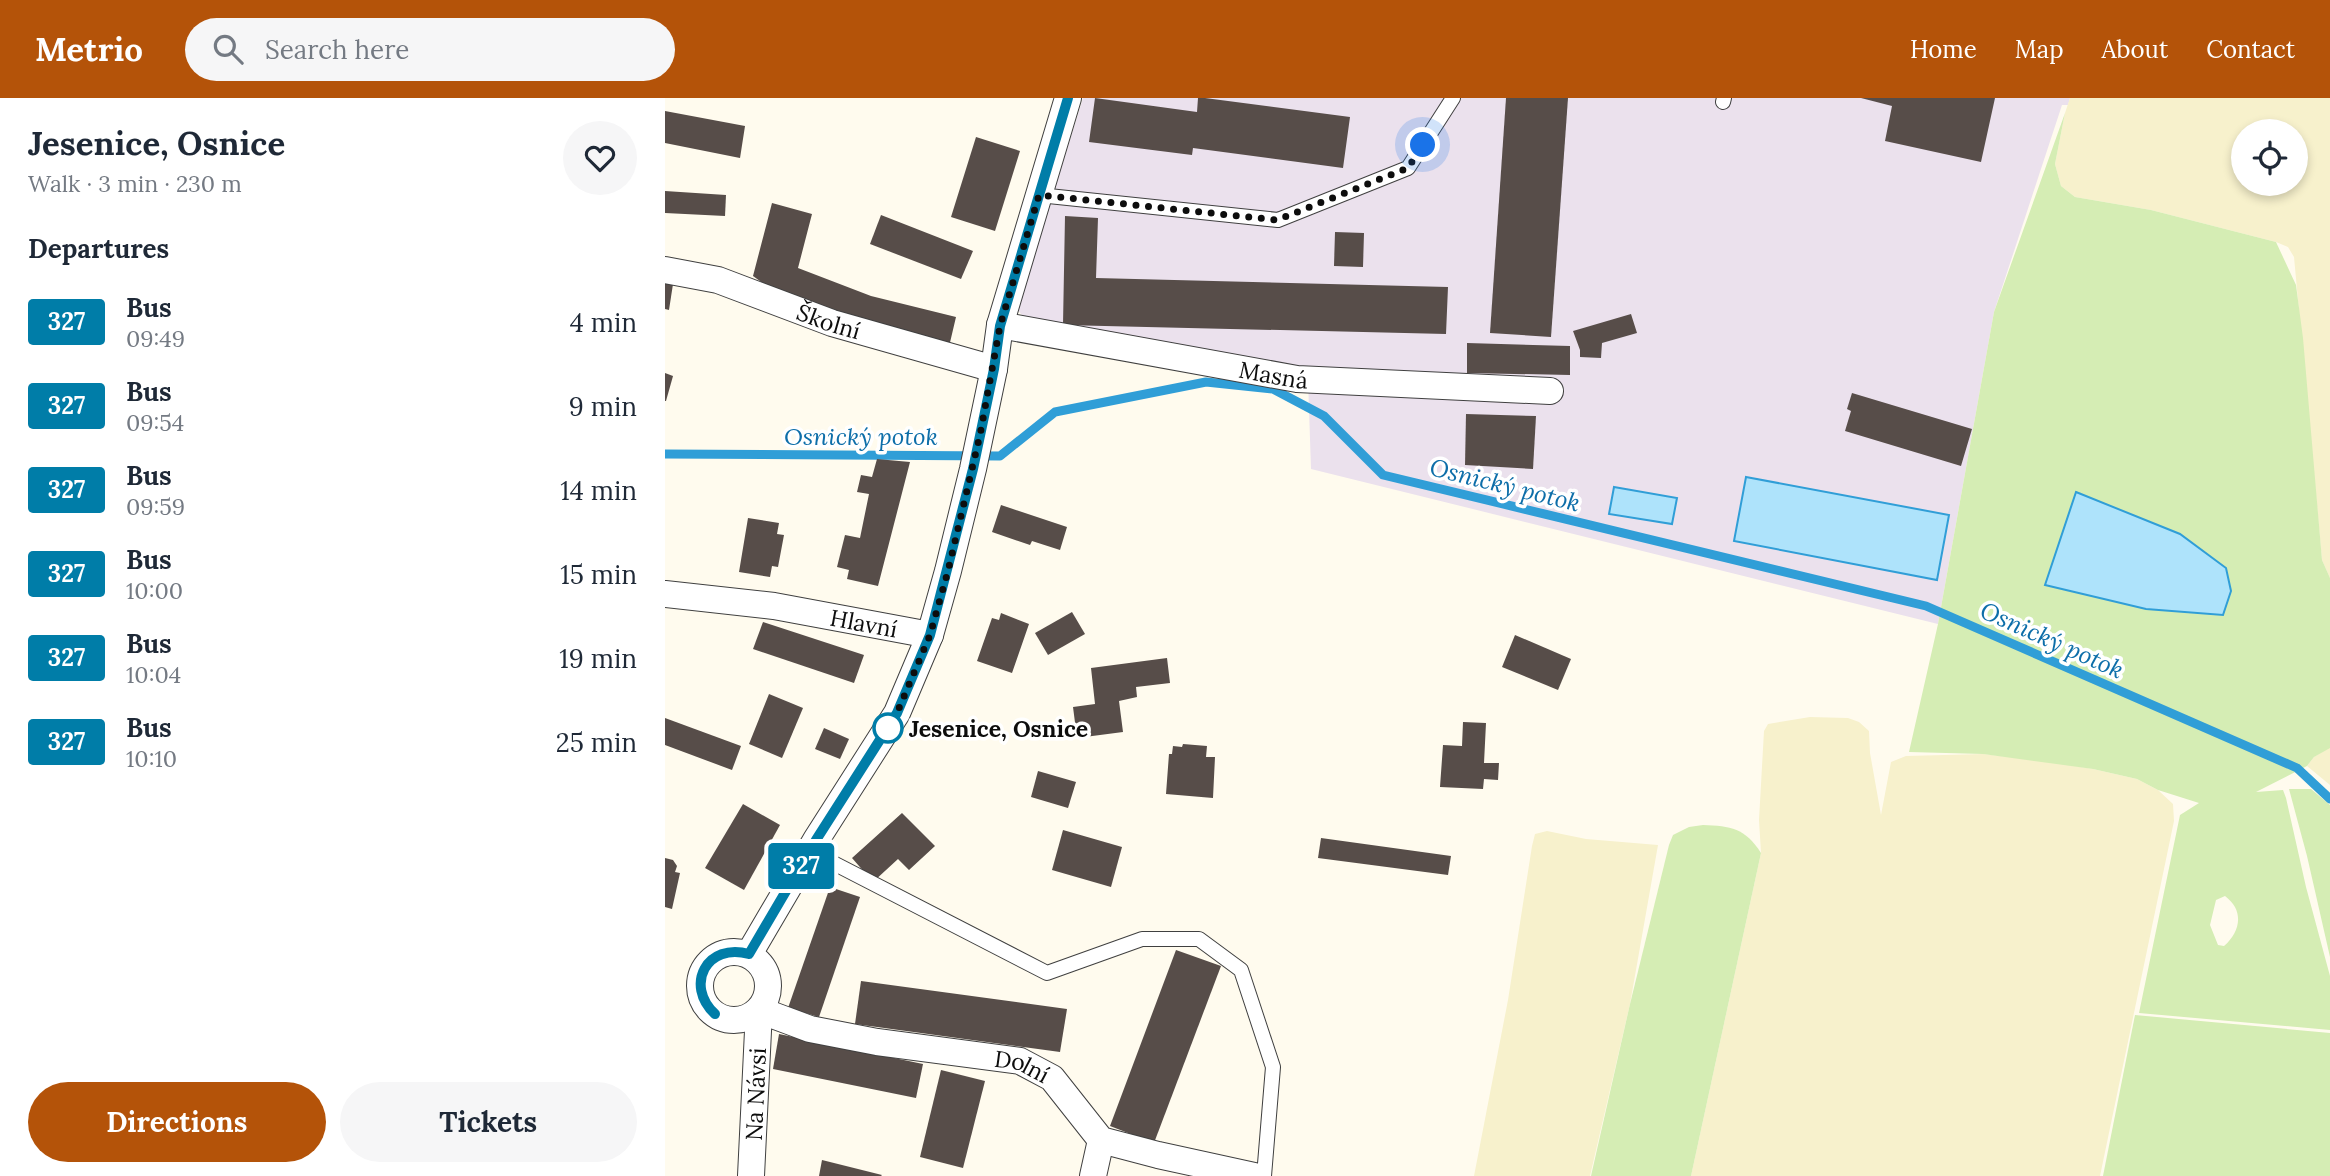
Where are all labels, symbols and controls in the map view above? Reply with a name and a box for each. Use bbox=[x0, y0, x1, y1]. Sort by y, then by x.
search box bbox=[185, 18, 675, 81]
text: Metrio bbox=[35, 28, 143, 70]
icon: search bbox=[209, 30, 247, 68]
text: Search here bbox=[265, 33, 409, 66]
text: Home bbox=[1910, 34, 1977, 65]
text: Map bbox=[2015, 34, 2064, 65]
text: About bbox=[2102, 34, 2168, 65]
text: Contact bbox=[2206, 34, 2295, 65]
map controls bbox=[2231, 119, 2308, 196]
button: locate bbox=[2231, 119, 2308, 196]
button: heart bbox=[563, 121, 637, 195]
text: Jesenice, Osnice bbox=[28, 122, 285, 164]
your location bbox=[1405, 127, 1440, 162]
text: Walk · 3 min · 230 m bbox=[28, 169, 242, 198]
text: Departures bbox=[28, 232, 169, 265]
text: Bus bbox=[126, 291, 172, 324]
street label: Školní bbox=[793, 297, 864, 345]
text: 327 bbox=[48, 306, 85, 337]
text: 4 min bbox=[570, 306, 637, 339]
text: 09:49 bbox=[126, 324, 185, 353]
street label: Masná bbox=[1237, 354, 1309, 394]
text: Bus bbox=[126, 375, 172, 408]
text: 327 bbox=[48, 390, 85, 421]
text: 9 min bbox=[569, 390, 637, 423]
text: 09:54 bbox=[126, 408, 184, 437]
water label: Osnický potok bbox=[784, 421, 938, 452]
water label: Osnický potok bbox=[1426, 451, 1584, 519]
text: Bus bbox=[126, 459, 172, 492]
text: 327 bbox=[48, 474, 85, 505]
text: 14 min bbox=[560, 474, 637, 507]
text: 09:59 bbox=[126, 492, 185, 521]
text: Bus bbox=[126, 543, 172, 576]
text: 327 bbox=[48, 558, 85, 589]
text: 15 min bbox=[560, 558, 637, 591]
text: 10:00 bbox=[126, 576, 183, 605]
water label: Osnický potok bbox=[1975, 594, 2129, 686]
street label: Hlavní bbox=[828, 602, 900, 643]
text: Bus bbox=[126, 627, 172, 660]
text: 327 bbox=[48, 642, 85, 673]
text: 19 min bbox=[559, 642, 637, 675]
text: 10:04 bbox=[126, 660, 181, 689]
text: Bus bbox=[126, 711, 172, 744]
marker: Jesenice, Osnice bbox=[873, 713, 903, 743]
place label: Jesenice, Osnice bbox=[909, 714, 1088, 743]
text: 327 bbox=[48, 726, 85, 757]
text: 25 min bbox=[556, 726, 637, 759]
text: 10:10 bbox=[126, 744, 177, 773]
line badge: 327 bbox=[761, 843, 841, 889]
text: 327 bbox=[782, 850, 820, 881]
street label: Dolní bbox=[993, 1043, 1055, 1089]
street label: Na Návsi bbox=[738, 1047, 772, 1141]
button: Directions bbox=[28, 1082, 326, 1162]
button: Tickets bbox=[340, 1082, 637, 1162]

